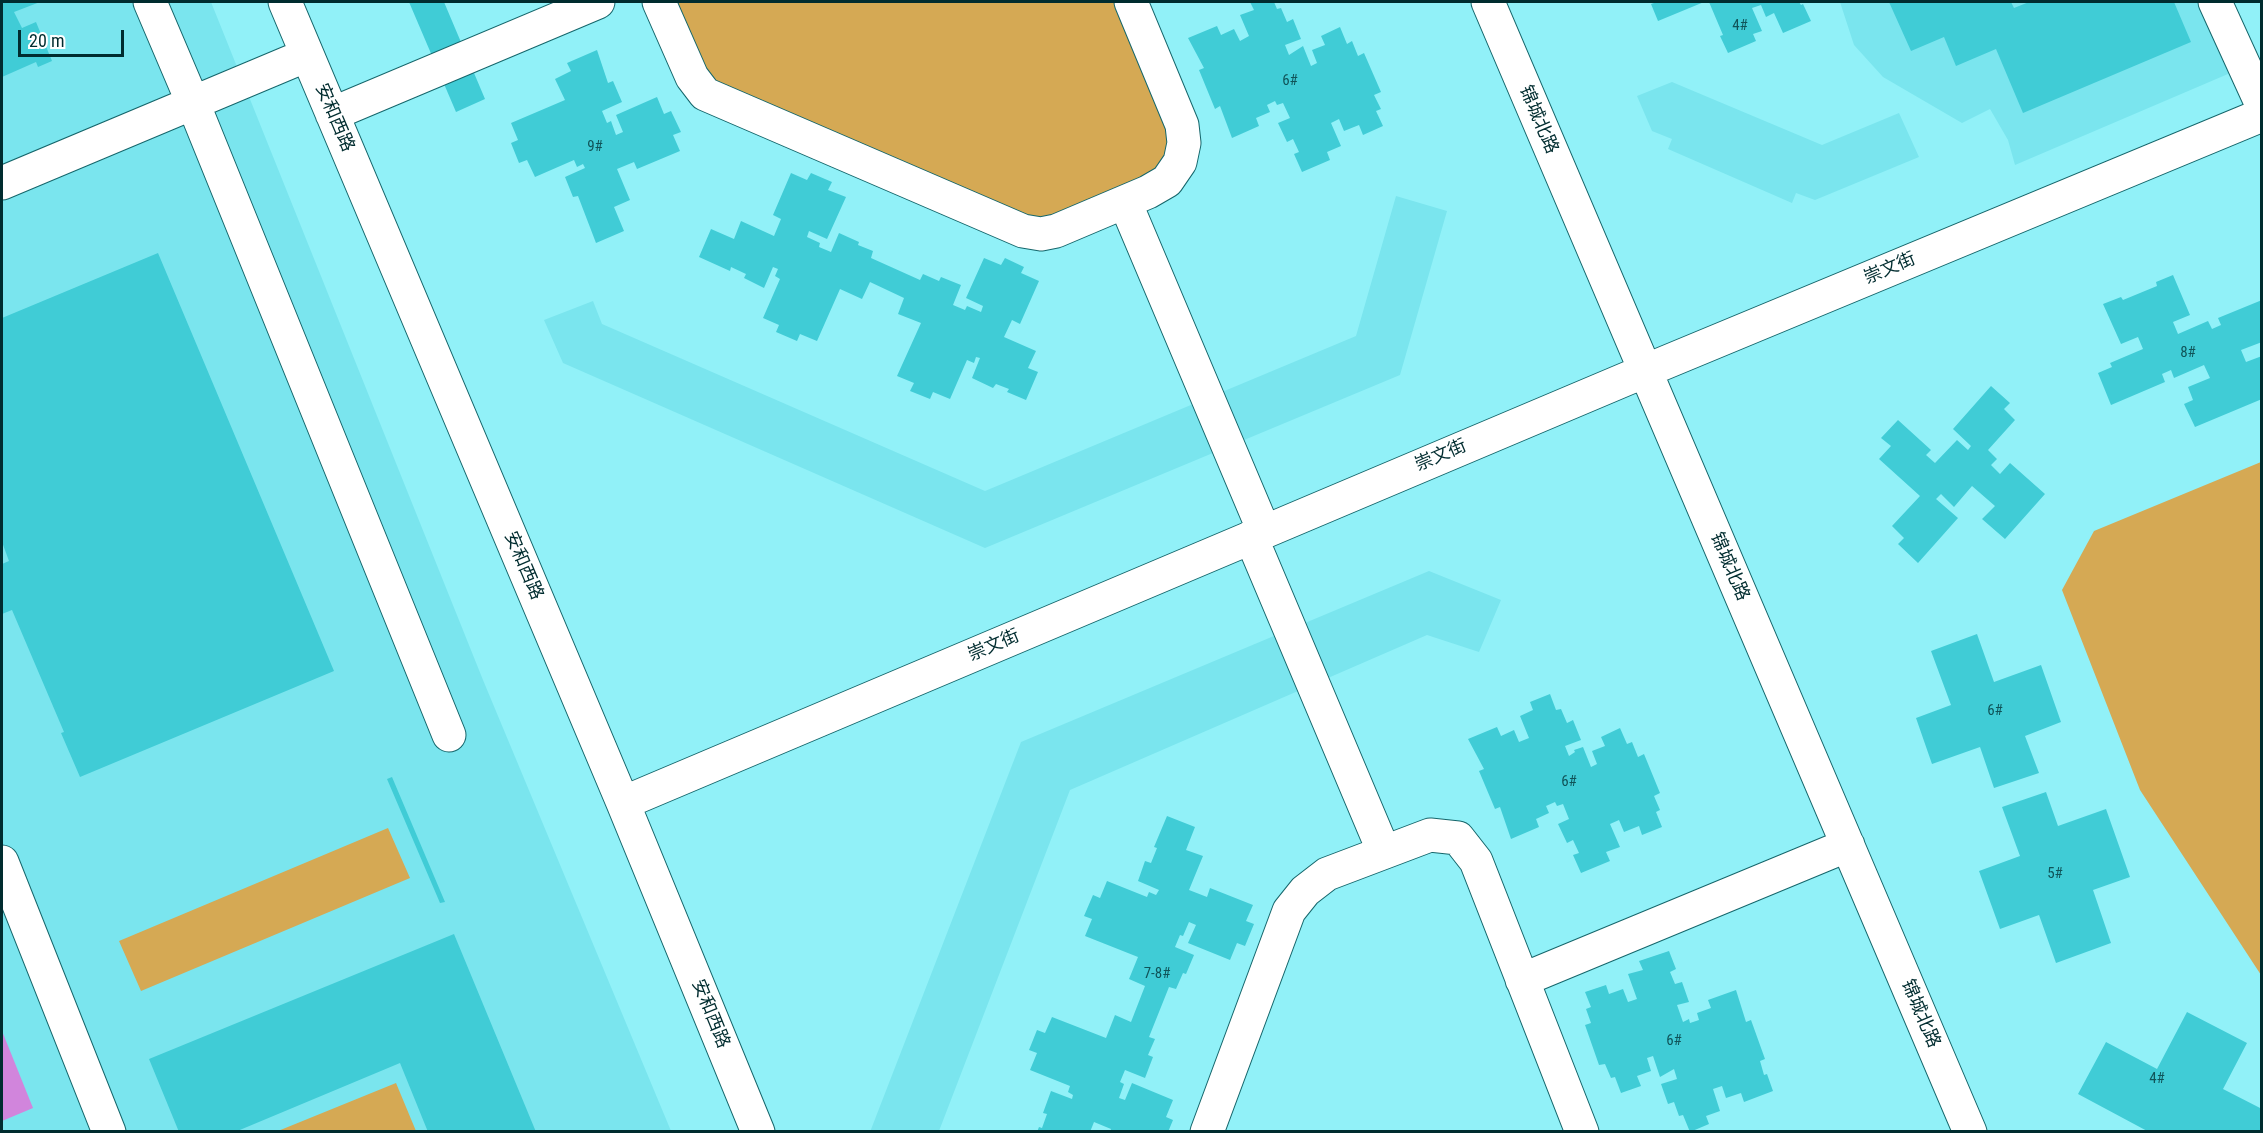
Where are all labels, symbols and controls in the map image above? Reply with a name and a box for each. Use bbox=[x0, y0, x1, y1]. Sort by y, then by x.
house number: 4# bbox=[1732, 17, 1748, 35]
scale bar bbox=[21, 18, 128, 56]
text: 20 m bbox=[29, 30, 64, 51]
house number: 6# bbox=[1282, 72, 1298, 90]
street label: 安和西路 bbox=[310, 81, 358, 155]
street label: 锦城北路 bbox=[1514, 83, 1562, 157]
house number: 9# bbox=[587, 138, 603, 156]
street label: 崇文街 bbox=[1861, 249, 1919, 289]
house number: 8# bbox=[2180, 344, 2196, 362]
street label: 崇文街 bbox=[1412, 436, 1470, 476]
street label: 安和西路 bbox=[499, 529, 547, 603]
street label: 锦城北路 bbox=[1705, 530, 1753, 604]
street label: 崇文街 bbox=[965, 626, 1023, 666]
house number: 6# bbox=[1987, 702, 2003, 720]
house number: 6# bbox=[1561, 773, 1577, 791]
house number: 5# bbox=[2047, 865, 2063, 883]
house number: 7-8# bbox=[1144, 965, 1170, 983]
street label: 安和西路 bbox=[687, 977, 733, 1051]
street label: 锦城北路 bbox=[1896, 977, 1944, 1051]
house number: 6# bbox=[1666, 1032, 1682, 1050]
house number: 4# bbox=[2149, 1070, 2165, 1088]

